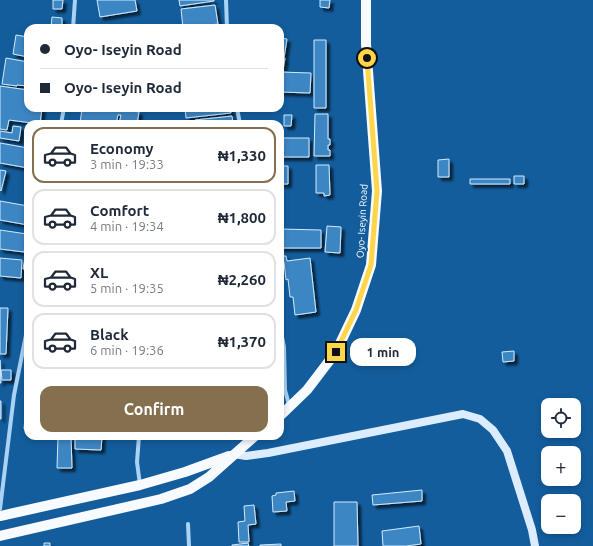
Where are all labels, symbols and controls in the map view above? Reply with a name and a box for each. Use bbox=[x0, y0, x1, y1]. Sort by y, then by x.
text: Oyo- Iseyin Road bbox=[64, 41, 182, 58]
route start bbox=[358, 49, 376, 67]
text: Oyo- Iseyin Road bbox=[64, 79, 182, 96]
icon: car bbox=[42, 137, 78, 173]
text: Economy bbox=[90, 140, 154, 157]
text: ₦1,330 bbox=[218, 147, 266, 164]
text: 3 min · 19:33 bbox=[90, 157, 164, 171]
street label: Oyo- Iseyin Road bbox=[355, 183, 369, 258]
icon: car bbox=[42, 199, 78, 235]
text: Comfort bbox=[90, 202, 149, 219]
text: ₦1,800 bbox=[218, 209, 266, 226]
text: 4 min · 19:34 bbox=[90, 219, 164, 233]
icon: car bbox=[42, 261, 78, 297]
text: XL bbox=[90, 264, 108, 281]
text: ₦2,260 bbox=[218, 271, 266, 288]
text: 5 min · 19:35 bbox=[90, 281, 164, 295]
icon: car bbox=[42, 323, 78, 359]
text: Black bbox=[90, 326, 129, 343]
text: ₦1,370 bbox=[218, 333, 266, 350]
callout: 1 min bbox=[350, 338, 416, 366]
text: 6 min · 19:36 bbox=[90, 343, 164, 357]
route end bbox=[327, 343, 345, 361]
text: 1 min bbox=[367, 345, 399, 359]
button: Confirm bbox=[40, 386, 268, 432]
map controls bbox=[541, 398, 581, 534]
button: locate bbox=[541, 398, 581, 438]
button: + bbox=[541, 446, 581, 486]
button: − bbox=[541, 494, 581, 534]

